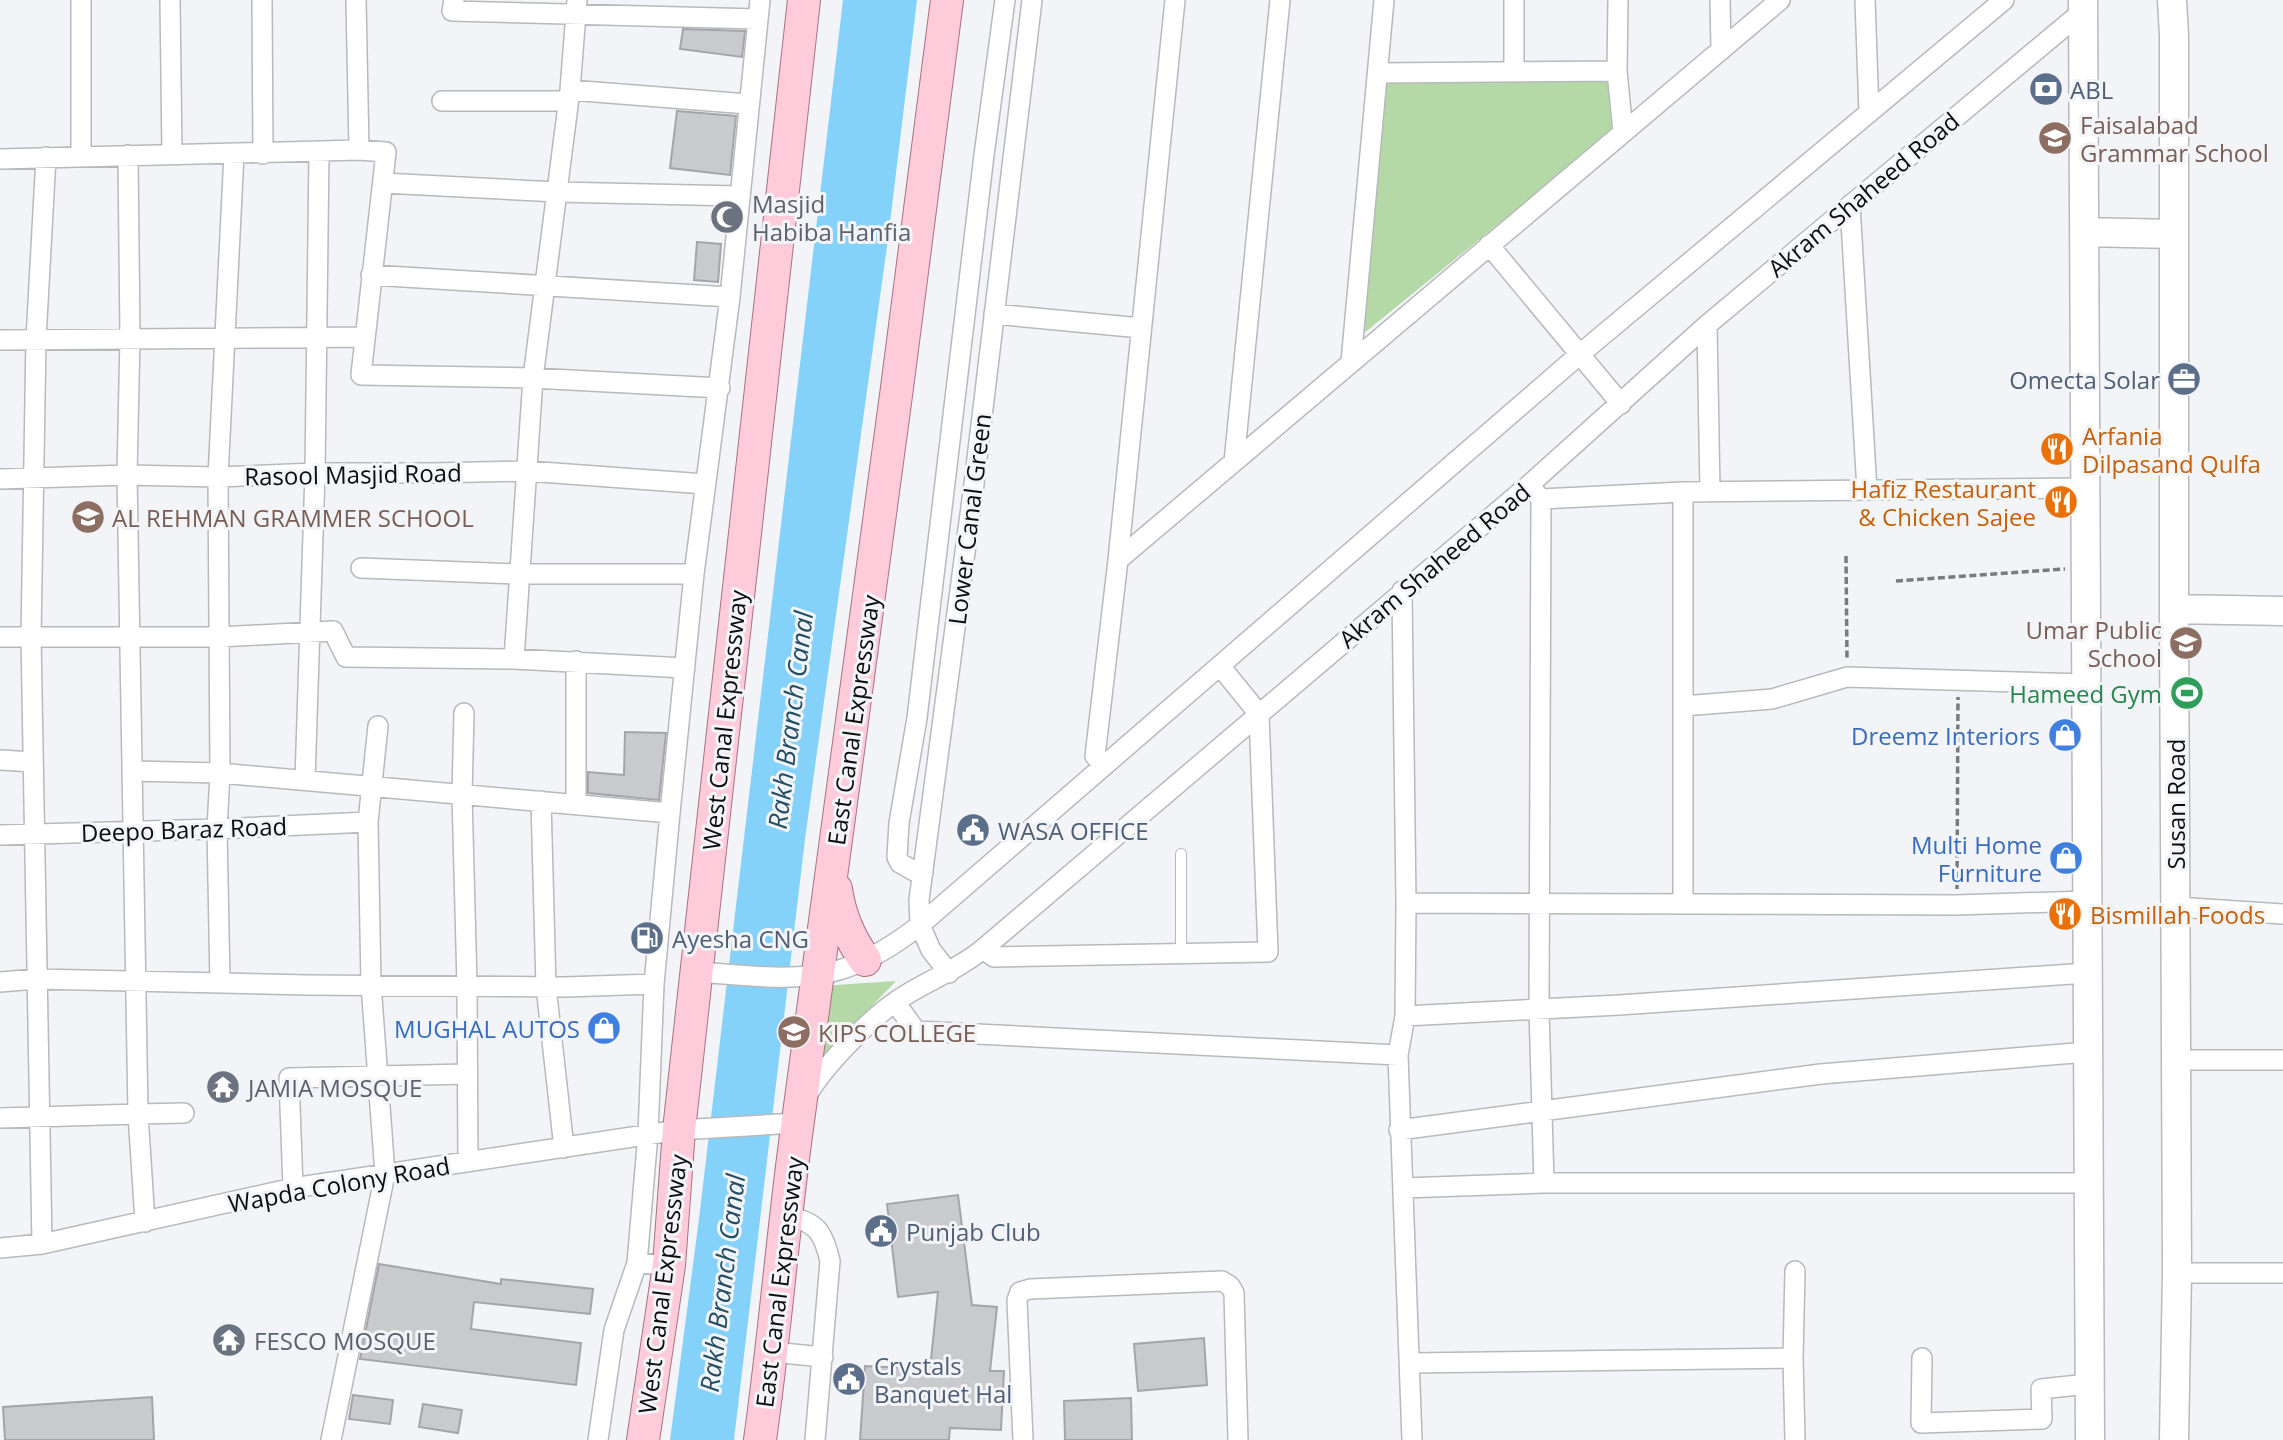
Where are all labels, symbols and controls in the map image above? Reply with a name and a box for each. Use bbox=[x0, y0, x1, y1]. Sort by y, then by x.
bank icon: ABL bbox=[2027, 70, 2065, 108]
place label: ABL bbox=[2070, 73, 2113, 106]
street label: Akram Shaheed Road bbox=[1760, 104, 1966, 284]
place label: Faisalabad Grammar School bbox=[2080, 108, 2269, 169]
school or university icon: Faisalabad Grammar School bbox=[2036, 119, 2074, 157]
place label: Masjid Habiba Hanfia bbox=[752, 187, 911, 248]
mosque icon: Masjid Habiba Hanfia bbox=[708, 198, 746, 236]
office icon: Omecta Solar bbox=[2165, 360, 2203, 398]
place label: Omecta Solar bbox=[2009, 363, 2160, 396]
street label: Lower Canal Green bbox=[940, 411, 998, 627]
place label: Arfania Dilpasand Qulfa bbox=[2082, 419, 2261, 480]
restaurant icon: Arfania Dilpasand Qulfa bbox=[2038, 430, 2076, 468]
street label: Rasool Masjid Road bbox=[244, 456, 462, 492]
place label: Hafiz Restaurant & Chicken Sajee bbox=[1851, 472, 2036, 533]
street label: Akram Shaheed Road bbox=[1331, 475, 1537, 655]
restaurant icon: Hafiz Restaurant & Chicken Sajee bbox=[2042, 483, 2080, 521]
school or university icon: AL REHMAN GRAMMER SCHOOL bbox=[69, 498, 107, 536]
place label: AL REHMAN GRAMMER SCHOOL bbox=[112, 501, 474, 534]
street label: West Canal Expressway bbox=[694, 587, 754, 852]
street label: East Canal Expressway bbox=[819, 592, 887, 847]
water label: Rakh Branch Canal bbox=[759, 608, 821, 831]
place label: Umar Public School bbox=[2025, 613, 2162, 674]
school or university icon: Umar Public School bbox=[2167, 624, 2205, 662]
sports icon: Hameed Gym bbox=[2168, 674, 2206, 712]
place label: Hameed Gym bbox=[2009, 677, 2162, 710]
shop icon: Dreemz Interiors bbox=[2046, 716, 2084, 754]
place label: Dreemz Interiors bbox=[1851, 719, 2040, 752]
street label: Susan Road bbox=[2159, 739, 2192, 869]
street label: Deepo Baraz Road bbox=[80, 809, 288, 849]
public building icon: WASA OFFICE bbox=[954, 811, 992, 849]
place label: WASA OFFICE bbox=[998, 814, 1149, 847]
place label: Multi Home Furniture bbox=[1911, 828, 2042, 889]
shop icon: Multi Home Furniture bbox=[2047, 839, 2085, 877]
restaurant icon: Bismillah Foods bbox=[2046, 895, 2084, 933]
place label: Bismillah Foods bbox=[2090, 898, 2265, 931]
fuel station icon: Ayesha CNG bbox=[628, 919, 666, 957]
place label: Ayesha CNG bbox=[672, 922, 809, 955]
shop icon: MUGHAL AUTOS bbox=[585, 1009, 623, 1047]
place label: MUGHAL AUTOS bbox=[394, 1012, 580, 1045]
school or university icon: KIPS COLLEGE bbox=[775, 1013, 813, 1051]
place label: KIPS COLLEGE bbox=[818, 1016, 976, 1049]
temple icon: JAMIA MOSQUE bbox=[204, 1068, 242, 1106]
place label: JAMIA MOSQUE bbox=[246, 1071, 422, 1104]
street label: Wapda Colony Road bbox=[225, 1148, 453, 1220]
street label: West Canal Expressway bbox=[630, 1151, 694, 1416]
street label: East Canal Expressway bbox=[747, 1154, 811, 1409]
water label: Rakh Branch Canal bbox=[691, 1171, 753, 1394]
public building icon: Punjab Club bbox=[862, 1212, 900, 1250]
place label: Punjab Club bbox=[906, 1215, 1041, 1248]
temple icon: FESCO MOSQUE bbox=[210, 1321, 248, 1359]
place label: FESCO MOSQUE bbox=[254, 1324, 436, 1357]
place label: Crystals Banquet Hal bbox=[874, 1349, 1012, 1410]
public building icon: Crystals Banquet Hal bbox=[830, 1360, 868, 1398]

